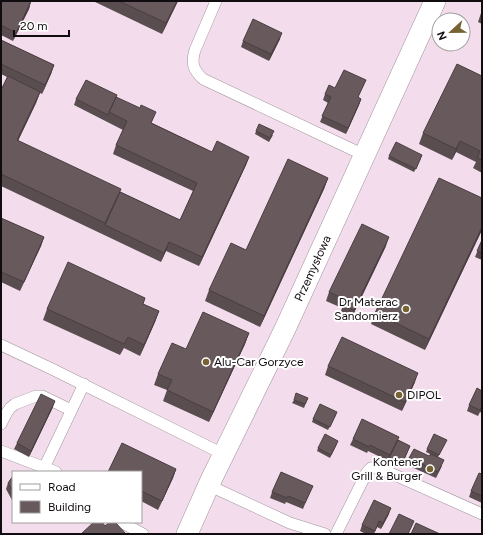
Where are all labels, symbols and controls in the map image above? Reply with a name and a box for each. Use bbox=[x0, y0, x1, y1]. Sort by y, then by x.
scale bar bbox=[14, 12, 69, 38]
north arrow bbox=[431, 12, 471, 52]
text: 20 m bbox=[20, 19, 48, 33]
text: N bbox=[435, 29, 450, 42]
street label: Przemysłowa bbox=[292, 233, 334, 304]
place label: Dr Materac Sandomierz bbox=[334, 295, 399, 323]
marker: Dr Materac Sandomierz bbox=[401, 304, 411, 314]
place label: Alu-Car Gorzyce bbox=[214, 355, 304, 369]
marker: Alu-Car Gorzyce bbox=[201, 357, 211, 367]
place label: DIPOL bbox=[407, 388, 442, 402]
marker: DIPOL bbox=[394, 390, 404, 400]
place label: Kontener Grill & Burger bbox=[351, 455, 422, 483]
marker: Kontener Grill & Burger bbox=[425, 464, 435, 474]
legend bbox=[12, 471, 142, 523]
text: Road bbox=[48, 480, 76, 494]
text: Building bbox=[48, 500, 91, 514]

